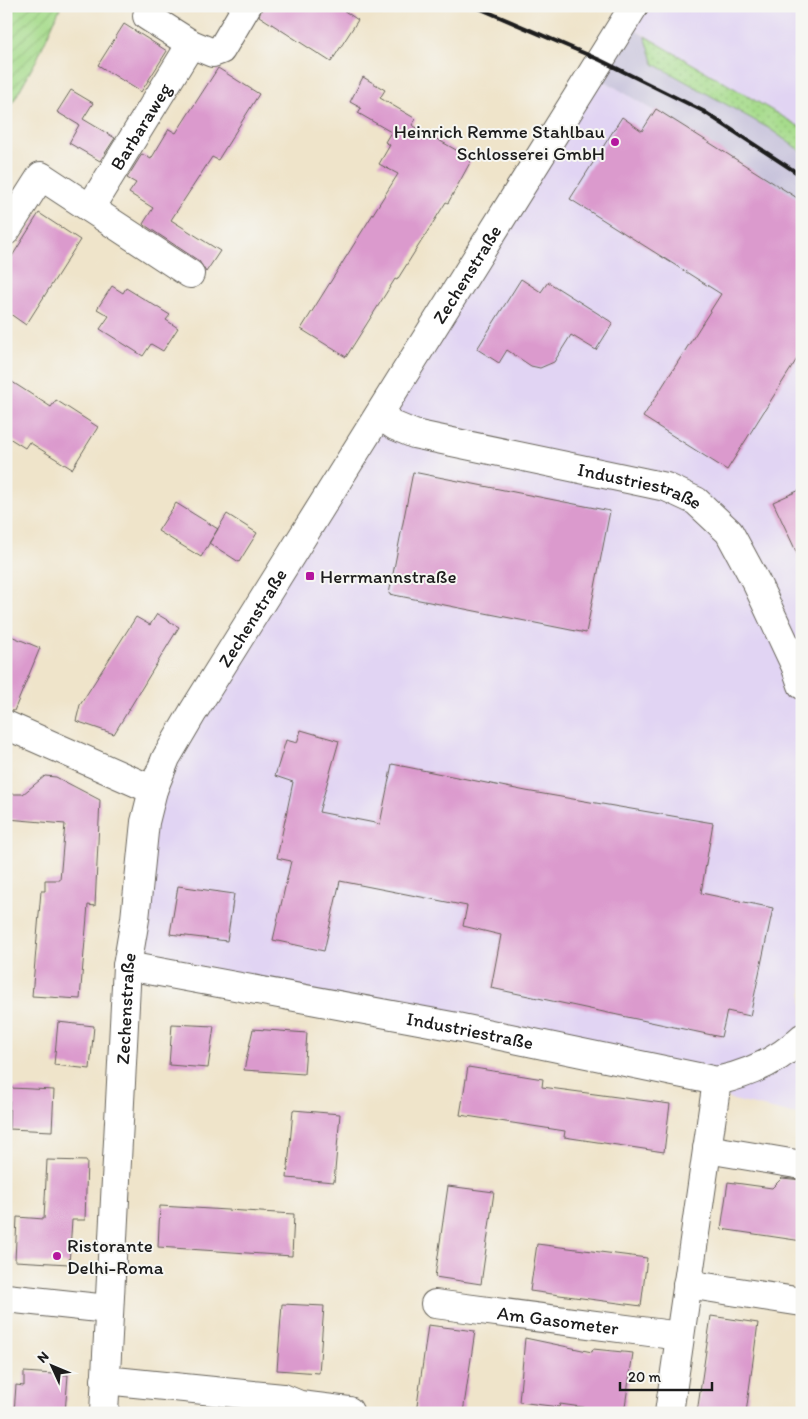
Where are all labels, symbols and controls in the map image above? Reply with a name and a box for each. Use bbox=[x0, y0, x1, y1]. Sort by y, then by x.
street label: Barbaraweg bbox=[105, 78, 176, 174]
place label: Heinrich Remme Stahlbau Schlosserei GmbH bbox=[394, 120, 605, 165]
marker: Heinrich Remme Stahlbau Schlosserei GmbH bbox=[609, 136, 621, 148]
street label: Zechenstraße bbox=[427, 220, 506, 328]
street label: Industriestraße bbox=[576, 457, 708, 513]
street label: Zechenstraße bbox=[213, 564, 291, 671]
place label: Herrmannstraße bbox=[320, 565, 457, 588]
marker: Herrmannstraße bbox=[304, 570, 316, 582]
street label: Zechenstraße bbox=[110, 951, 141, 1065]
street label: Industriestraße bbox=[405, 1006, 536, 1054]
place label: Ristorante Delhi-Roma bbox=[67, 1234, 164, 1279]
marker: Ristorante Delhi-Roma bbox=[51, 1250, 63, 1262]
street label: Am Gasometer bbox=[496, 1301, 621, 1339]
north arrow bbox=[28, 1342, 78, 1392]
text: N bbox=[34, 1348, 52, 1367]
scale bar bbox=[620, 1359, 713, 1391]
text: 20 m bbox=[628, 1368, 662, 1386]

